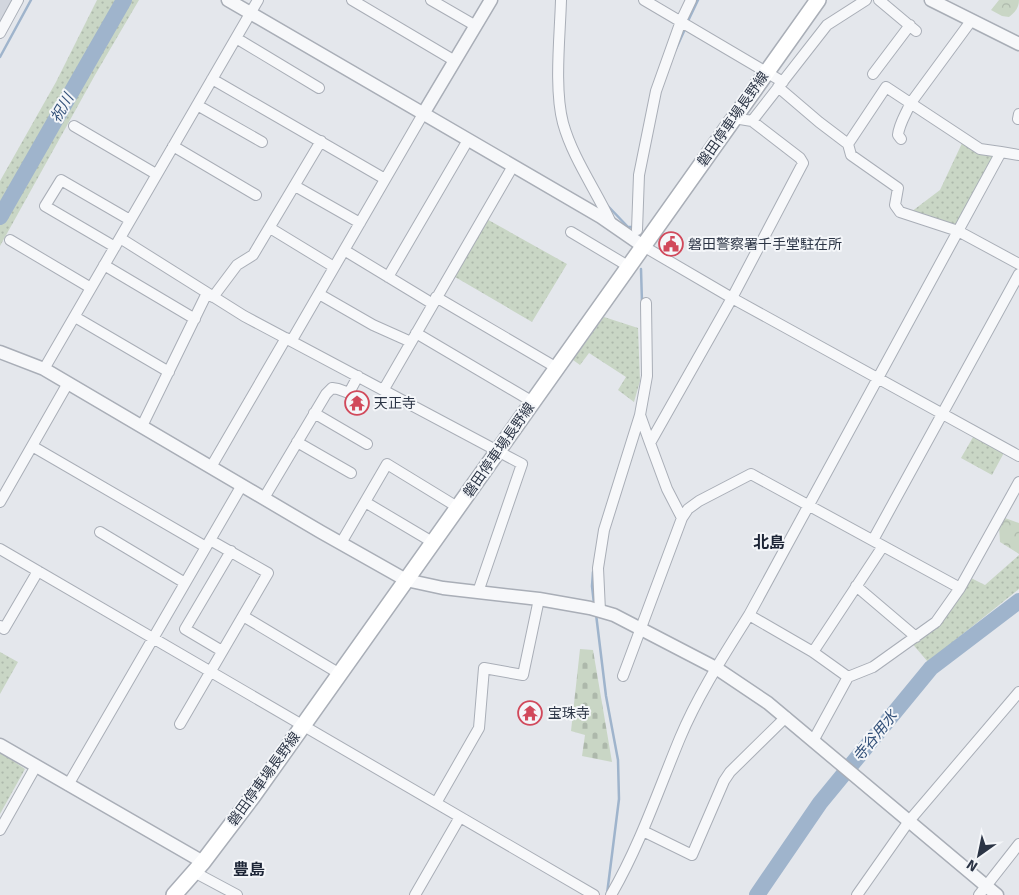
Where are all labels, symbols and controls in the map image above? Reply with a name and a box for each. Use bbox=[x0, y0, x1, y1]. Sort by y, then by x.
street label: 磐田停車場長野線 bbox=[694, 68, 772, 170]
water label: 祝川 bbox=[47, 89, 78, 125]
public building icon: 磐田警察署千手堂駐在所 bbox=[658, 231, 684, 257]
place label: 磐田警察署千手堂駐在所 bbox=[688, 236, 842, 253]
temple icon: 天正寺 bbox=[344, 390, 370, 416]
place label: 天正寺 bbox=[374, 395, 416, 412]
street label: 磐田停車場長野線 bbox=[460, 399, 538, 501]
district label: 北島 bbox=[753, 533, 785, 553]
temple icon: 宝珠寺 bbox=[517, 700, 543, 726]
place label: 宝珠寺 bbox=[548, 705, 590, 722]
water label: 寺谷用水 bbox=[849, 705, 902, 765]
street label: 磐田停車場長野線 bbox=[224, 729, 304, 829]
north arrow bbox=[954, 830, 1004, 880]
text: N bbox=[963, 856, 981, 875]
district label: 豊島 bbox=[233, 860, 265, 880]

